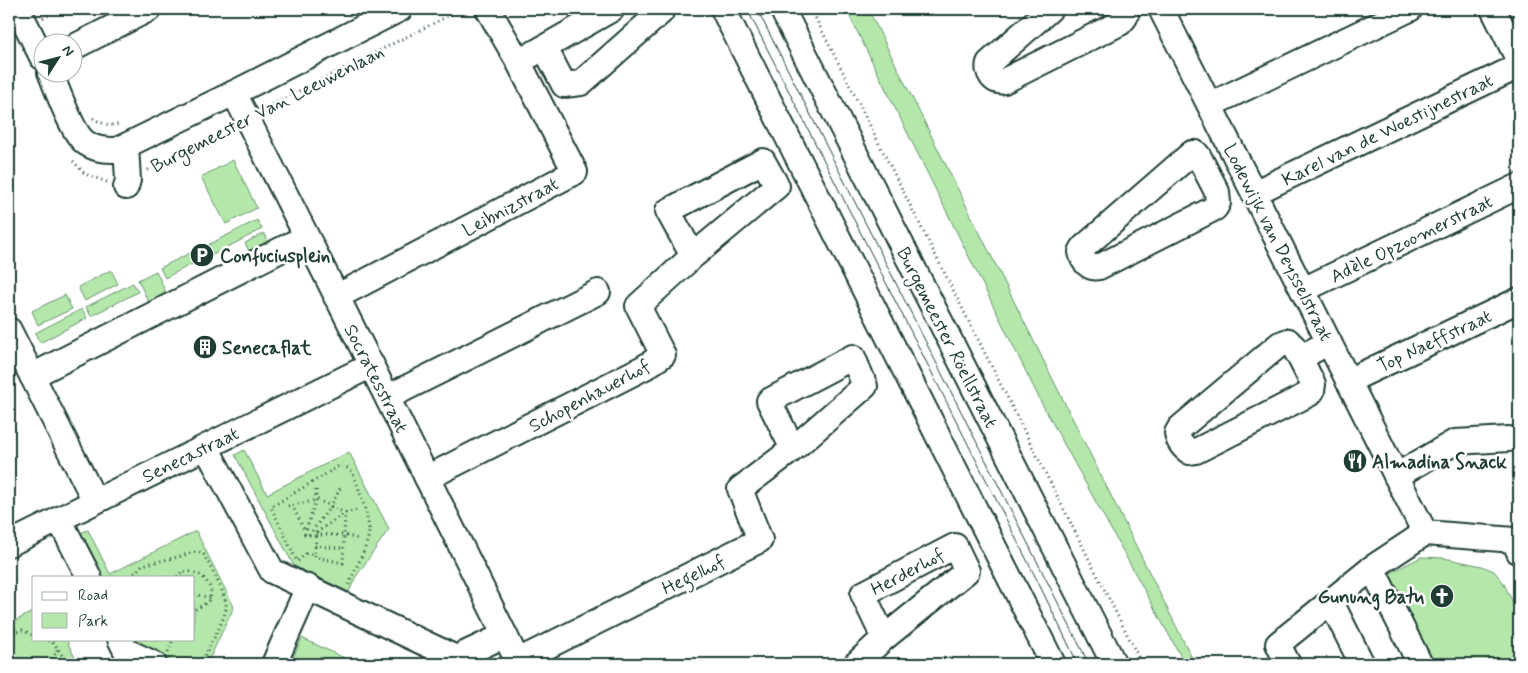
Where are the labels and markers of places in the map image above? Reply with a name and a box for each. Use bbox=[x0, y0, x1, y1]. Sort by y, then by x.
parking icon: Confuciusplein bbox=[189, 242, 215, 268]
place label: Confuciusplein bbox=[220, 244, 331, 269]
building icon: Senecaflat bbox=[192, 334, 218, 360]
place label: Senecaflat bbox=[222, 336, 312, 361]
restaurant icon: Almadina Snack bbox=[1342, 448, 1368, 474]
place label: Almadina Snack bbox=[1372, 450, 1507, 475]
church icon: Gunung Batu bbox=[1429, 583, 1455, 609]
place label: Gunung Batu bbox=[1318, 585, 1425, 611]

